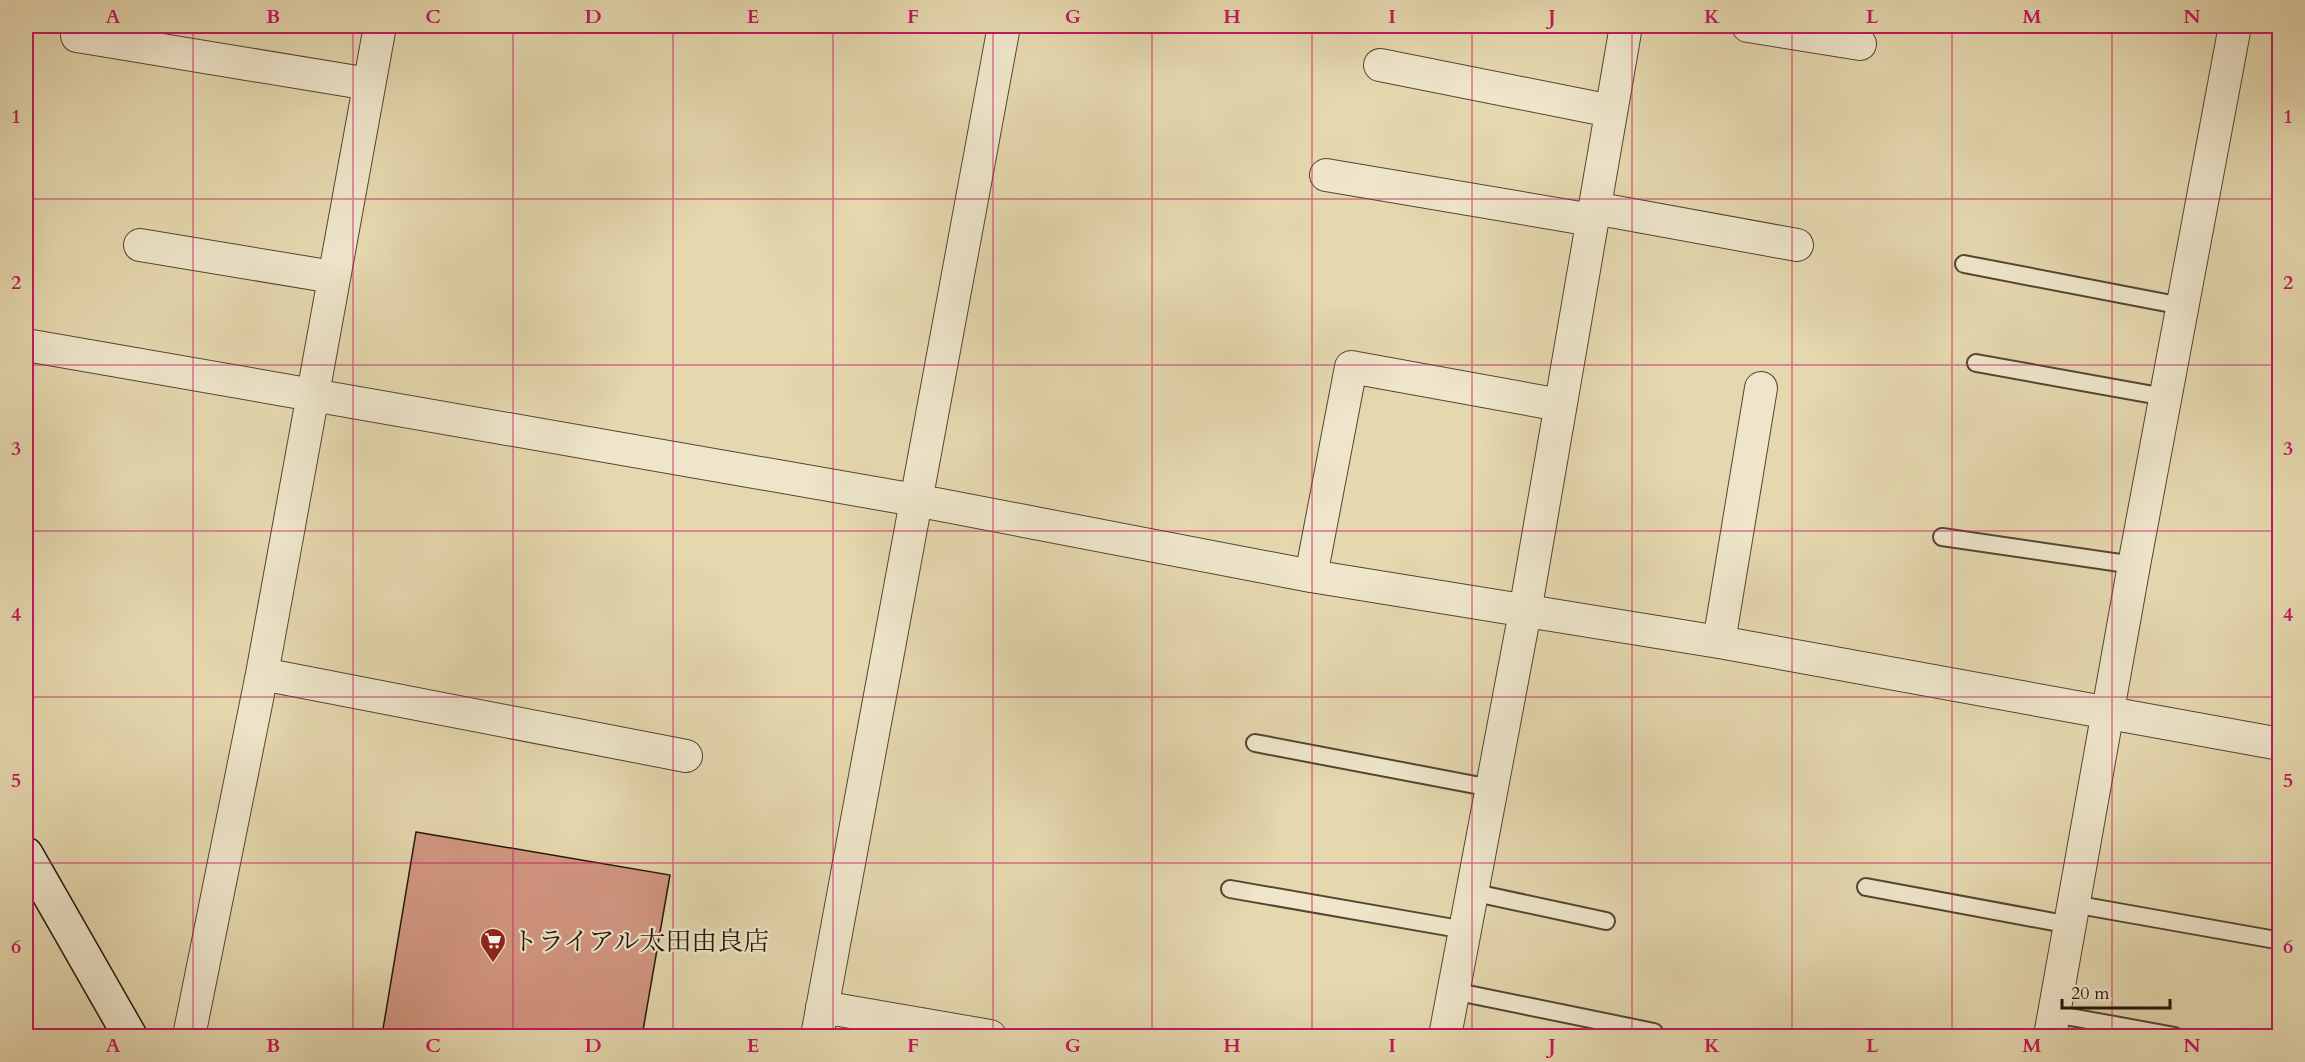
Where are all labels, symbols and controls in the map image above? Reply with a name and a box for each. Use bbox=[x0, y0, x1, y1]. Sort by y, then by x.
text: A bbox=[105, 3, 121, 30]
text: B bbox=[266, 3, 280, 30]
text: C bbox=[425, 3, 441, 30]
text: D bbox=[584, 3, 602, 30]
text: E bbox=[747, 3, 759, 30]
text: F bbox=[907, 3, 919, 30]
text: G bbox=[1065, 3, 1081, 30]
text: H bbox=[1223, 3, 1241, 30]
text: I bbox=[1388, 3, 1396, 30]
text: J bbox=[1545, 3, 1556, 30]
text: K bbox=[1704, 3, 1721, 30]
text: L bbox=[1866, 3, 1879, 30]
text: M bbox=[2022, 3, 2042, 30]
text: N bbox=[2183, 3, 2201, 30]
text: 1 bbox=[11, 103, 21, 130]
text: 1 bbox=[2283, 103, 2293, 130]
text: 2 bbox=[11, 269, 21, 296]
text: 2 bbox=[2283, 269, 2293, 296]
text: 3 bbox=[11, 435, 21, 462]
text: 3 bbox=[2283, 435, 2293, 462]
text: 4 bbox=[11, 601, 21, 628]
text: 4 bbox=[2283, 601, 2293, 628]
text: 5 bbox=[11, 767, 21, 794]
text: 5 bbox=[2283, 767, 2293, 794]
place label: トライアル太田由良店 bbox=[512, 924, 769, 959]
supermarket icon: トライアル太田由良店 bbox=[478, 926, 508, 964]
text: 6 bbox=[11, 933, 21, 960]
text: 6 bbox=[2283, 933, 2293, 960]
scale bar bbox=[2062, 972, 2170, 1010]
text: 20 m bbox=[2071, 981, 2110, 1006]
text: A bbox=[105, 1032, 121, 1059]
text: B bbox=[266, 1032, 280, 1059]
text: C bbox=[425, 1032, 441, 1059]
text: D bbox=[584, 1032, 602, 1059]
text: E bbox=[747, 1032, 759, 1059]
text: F bbox=[907, 1032, 919, 1059]
text: G bbox=[1065, 1032, 1081, 1059]
text: H bbox=[1223, 1032, 1241, 1059]
text: I bbox=[1388, 1032, 1396, 1059]
text: J bbox=[1545, 1032, 1556, 1059]
text: K bbox=[1704, 1032, 1721, 1059]
text: L bbox=[1866, 1032, 1879, 1059]
text: M bbox=[2022, 1032, 2042, 1059]
text: N bbox=[2183, 1032, 2201, 1059]

